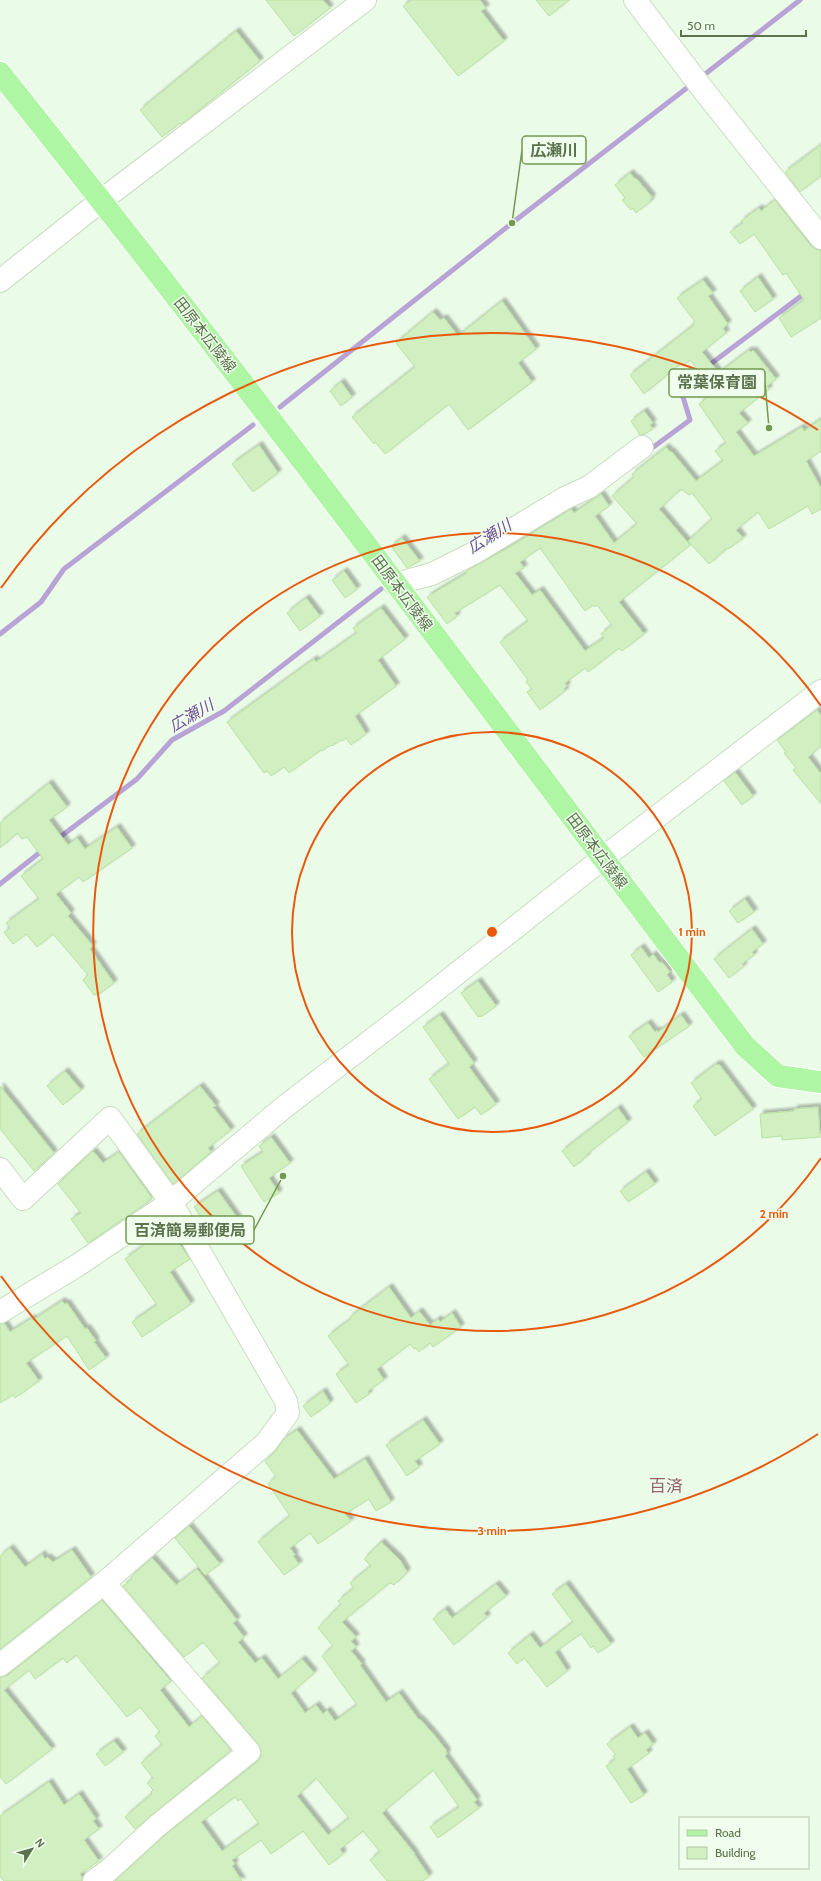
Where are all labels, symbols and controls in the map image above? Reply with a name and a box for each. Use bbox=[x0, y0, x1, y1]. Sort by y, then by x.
scale bar bbox=[681, 12, 806, 38]
text: 50 m bbox=[687, 18, 715, 33]
callout: 広瀬川 bbox=[522, 136, 586, 164]
text: 広瀬川 bbox=[530, 141, 578, 160]
street label: 田原本広陵線 bbox=[170, 294, 240, 376]
callout: 常葉保育園 bbox=[669, 369, 765, 397]
text: 常葉保育園 bbox=[677, 373, 757, 392]
water label: 広瀬川 bbox=[464, 515, 516, 557]
street label: 田原本広陵線 bbox=[368, 552, 436, 634]
water label: 広瀬川 bbox=[166, 694, 219, 736]
street label: 田原本広陵線 bbox=[563, 810, 631, 892]
text: 1 min bbox=[678, 924, 706, 939]
centre of rings bbox=[485, 925, 499, 939]
text: 2 min bbox=[760, 1206, 788, 1221]
callout: 百済簡易郵便局 bbox=[126, 1216, 254, 1244]
text: 百済簡易郵便局 bbox=[134, 1221, 246, 1240]
district label: 百済 bbox=[649, 1476, 683, 1496]
text: 3 min bbox=[477, 1523, 507, 1538]
legend bbox=[679, 1817, 809, 1869]
text: Road bbox=[715, 1825, 741, 1840]
north arrow bbox=[12, 1829, 52, 1869]
text: N bbox=[32, 1836, 48, 1850]
text: Building bbox=[715, 1845, 757, 1860]

